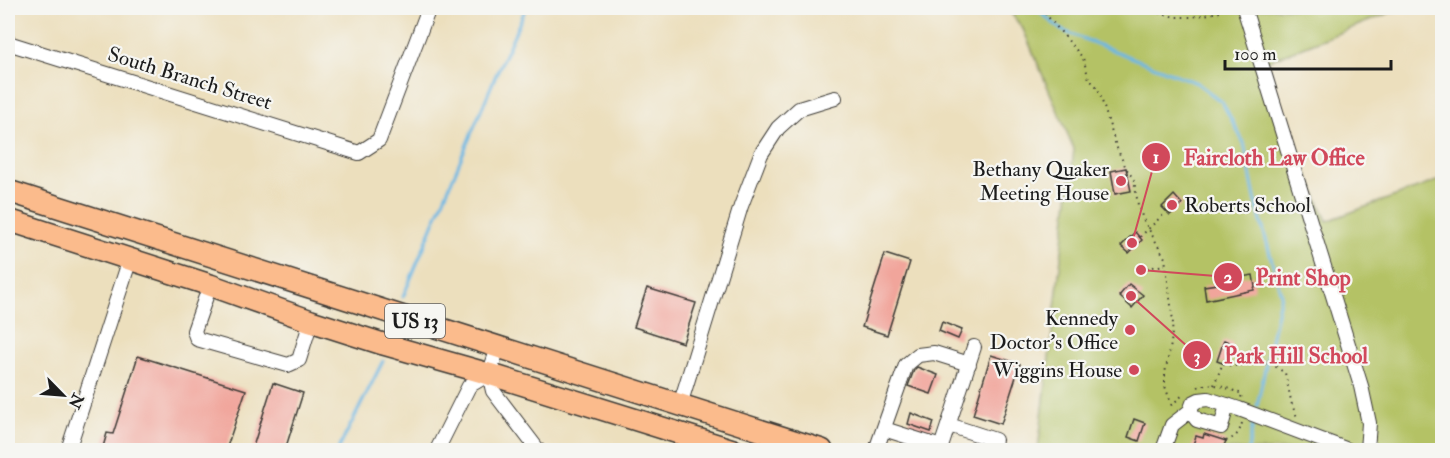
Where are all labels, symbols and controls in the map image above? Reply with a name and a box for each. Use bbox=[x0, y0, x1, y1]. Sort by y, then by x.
scale bar bbox=[1225, 33, 1392, 71]
street label: South Branch Street bbox=[105, 41, 275, 116]
text: 100 m bbox=[1234, 43, 1277, 66]
callout: Faircloth Law Office bbox=[1141, 137, 1376, 177]
text: Faircloth Law Office bbox=[1183, 144, 1365, 172]
text: 1 bbox=[1153, 146, 1159, 169]
place label: Bethany Quaker Meeting House bbox=[972, 156, 1109, 207]
marker: Bethany Quaker Meeting House bbox=[1114, 174, 1128, 188]
place label: Roberts School bbox=[1184, 192, 1312, 219]
marker: Roberts School bbox=[1165, 198, 1179, 212]
callout: Print Shop bbox=[1213, 257, 1362, 297]
text: Print Shop bbox=[1255, 264, 1351, 293]
text: 2 bbox=[1223, 266, 1233, 289]
road number: US 13 bbox=[385, 304, 445, 338]
place label: Kennedy Doctor’s Office bbox=[990, 305, 1119, 356]
marker: Kennedy Doctor’s Office bbox=[1123, 323, 1137, 337]
callout: Park Hill School bbox=[1182, 335, 1380, 375]
text: Park Hill School bbox=[1224, 342, 1368, 370]
text: 3 bbox=[1194, 345, 1201, 368]
place label: Wiggins House bbox=[991, 357, 1122, 384]
marker: Wiggins House bbox=[1127, 363, 1141, 377]
north arrow bbox=[33, 365, 93, 425]
text: N bbox=[63, 389, 88, 412]

